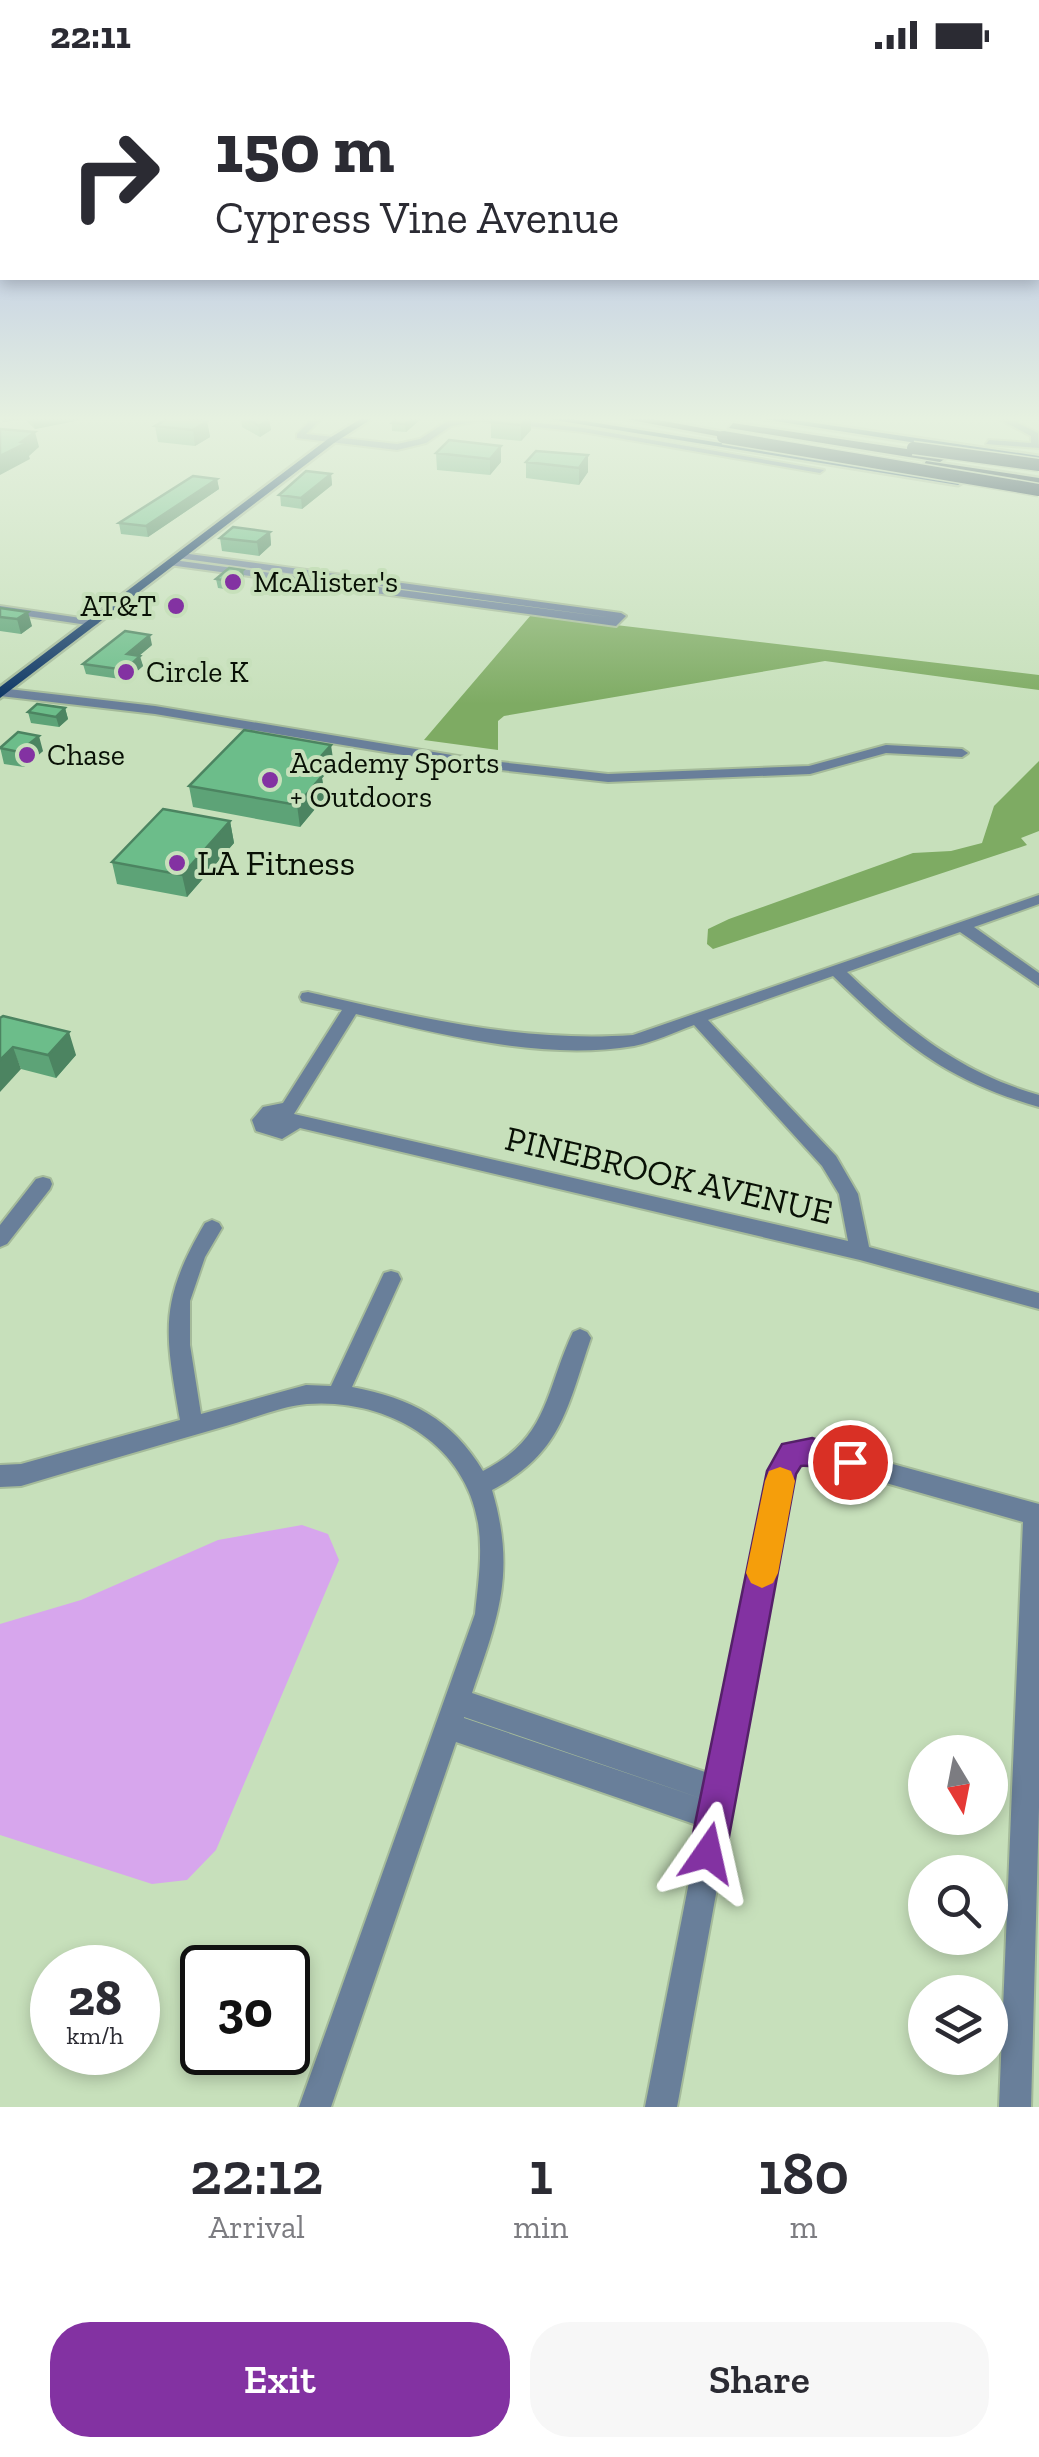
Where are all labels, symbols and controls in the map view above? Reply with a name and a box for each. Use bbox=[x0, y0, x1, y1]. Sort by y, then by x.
text: 22:11 bbox=[50, 12, 131, 58]
text: 150 m bbox=[215, 106, 395, 190]
icon: right bbox=[50, 110, 180, 240]
text: Cypress Vine Avenue bbox=[215, 191, 619, 245]
place label: McAlister's bbox=[253, 564, 398, 600]
marker: McAlister's bbox=[222, 571, 244, 593]
place label: AT&T bbox=[81, 588, 156, 624]
marker: AT&T bbox=[165, 595, 187, 617]
place label: Circle K bbox=[146, 654, 249, 690]
marker: Circle K bbox=[115, 661, 137, 683]
place label: Chase bbox=[47, 737, 125, 773]
marker: Chase bbox=[16, 744, 38, 766]
place label: Academy Sports + Outdoors bbox=[290, 745, 499, 815]
marker: Academy Sports + Outdoors bbox=[259, 769, 281, 791]
place label: LA Fitness bbox=[197, 842, 355, 884]
marker: LA Fitness bbox=[166, 852, 188, 874]
street label: PINEBROOK AVENUE bbox=[501, 1117, 837, 1233]
pin bbox=[808, 1420, 893, 1505]
icon: arrive bbox=[823, 1435, 878, 1490]
north arrow bbox=[908, 1735, 1008, 1835]
map controls bbox=[908, 1735, 1008, 2075]
position arrow bbox=[656, 1801, 760, 1905]
button: search bbox=[908, 1855, 1008, 1955]
speed limit sign: 30 bbox=[180, 1945, 310, 2075]
text: 28 bbox=[68, 1968, 122, 2028]
button: layers bbox=[908, 1975, 1008, 2075]
text: km/h bbox=[66, 2020, 124, 2050]
text: 22:12 bbox=[190, 2137, 323, 2209]
text: 1 bbox=[529, 2137, 553, 2209]
text: 180 bbox=[758, 2137, 849, 2209]
text: Arrival bbox=[208, 2208, 305, 2246]
text: min bbox=[513, 2208, 568, 2246]
text: m bbox=[790, 2208, 817, 2246]
button: Exit bbox=[50, 2322, 510, 2437]
button: Share bbox=[530, 2322, 989, 2437]

